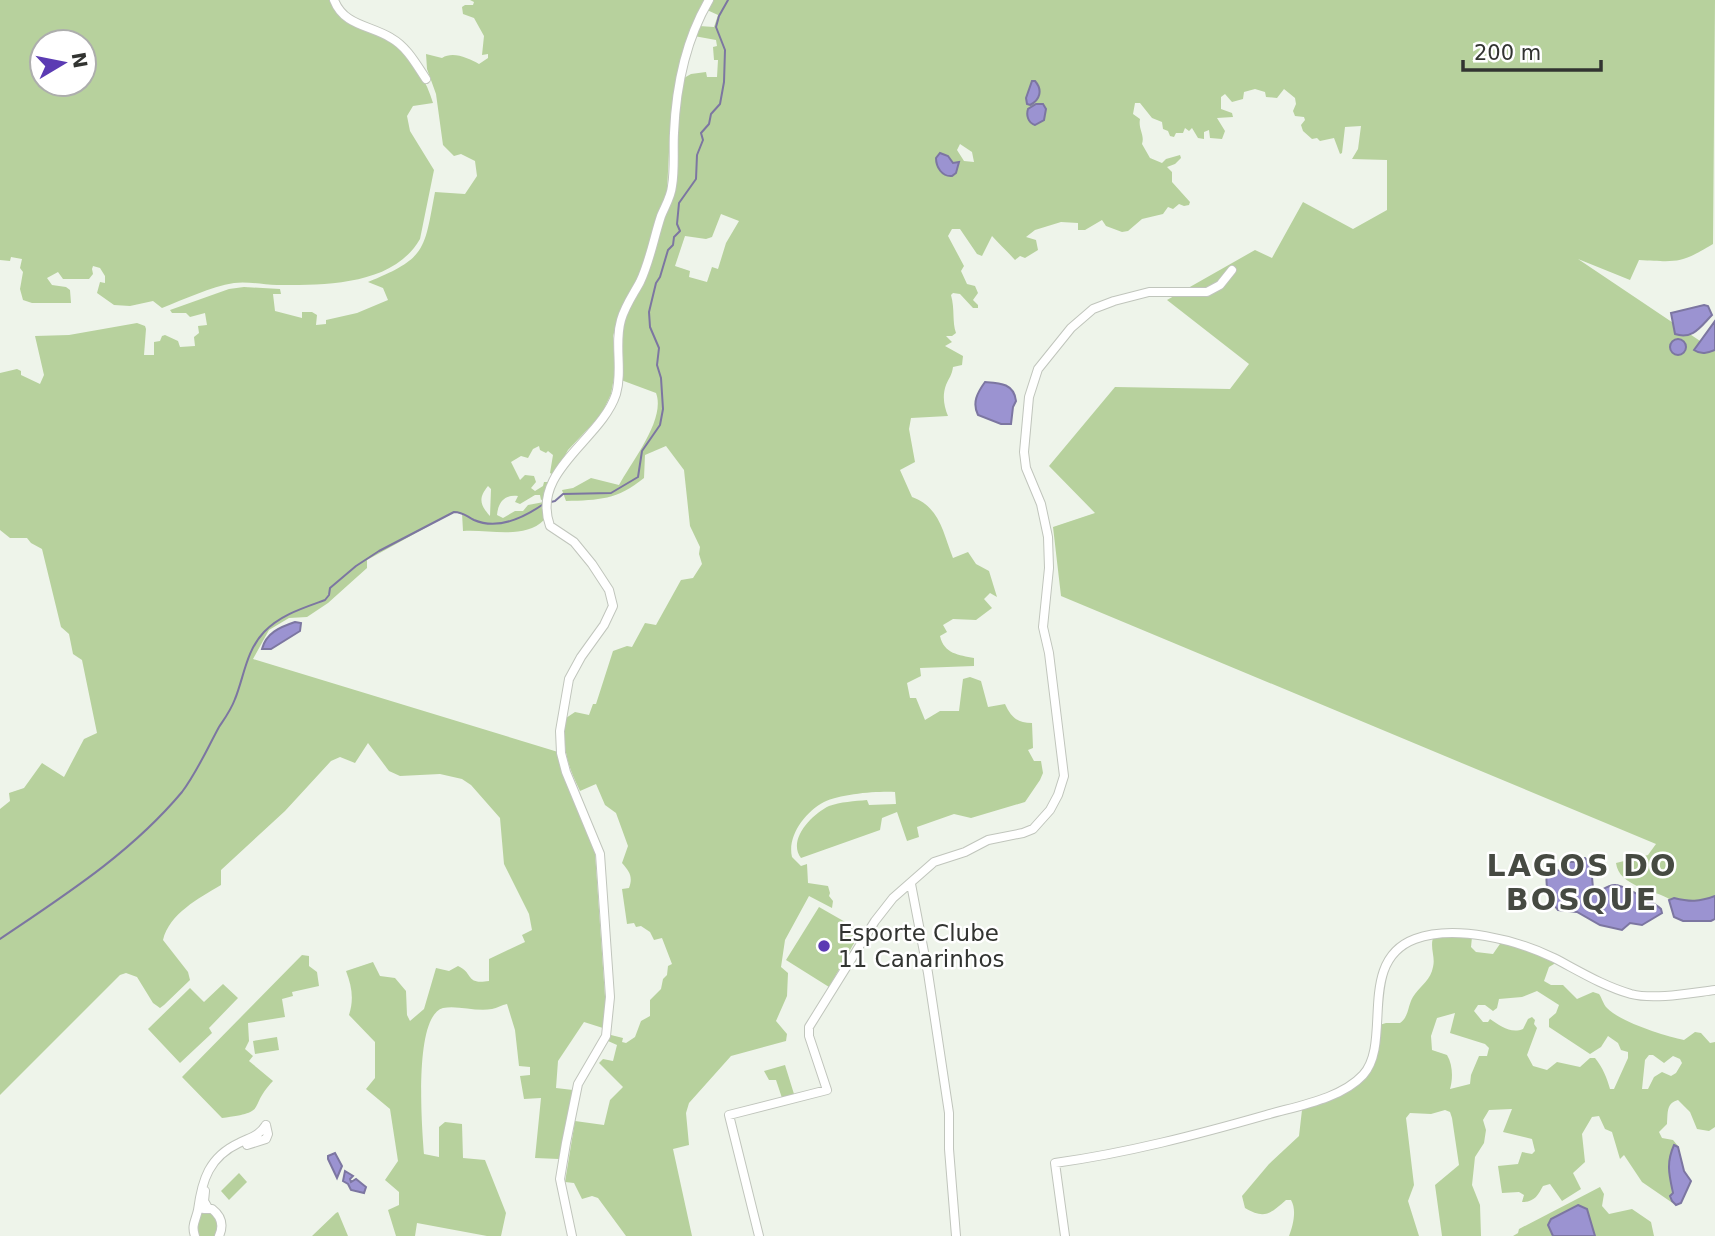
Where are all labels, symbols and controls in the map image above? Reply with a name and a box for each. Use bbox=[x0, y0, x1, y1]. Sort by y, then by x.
north arrow bbox=[28, 28, 98, 98]
scale bar bbox=[1463, 28, 1601, 72]
text: 200 m bbox=[1474, 41, 1541, 65]
text: N bbox=[68, 50, 92, 70]
district label: LAGOS DO BOSQUE bbox=[1487, 848, 1677, 917]
place label: Esporte Clube 11 Canarinhos bbox=[838, 920, 1004, 972]
marker: Esporte Clube 11 Canarinhos bbox=[816, 938, 832, 954]

